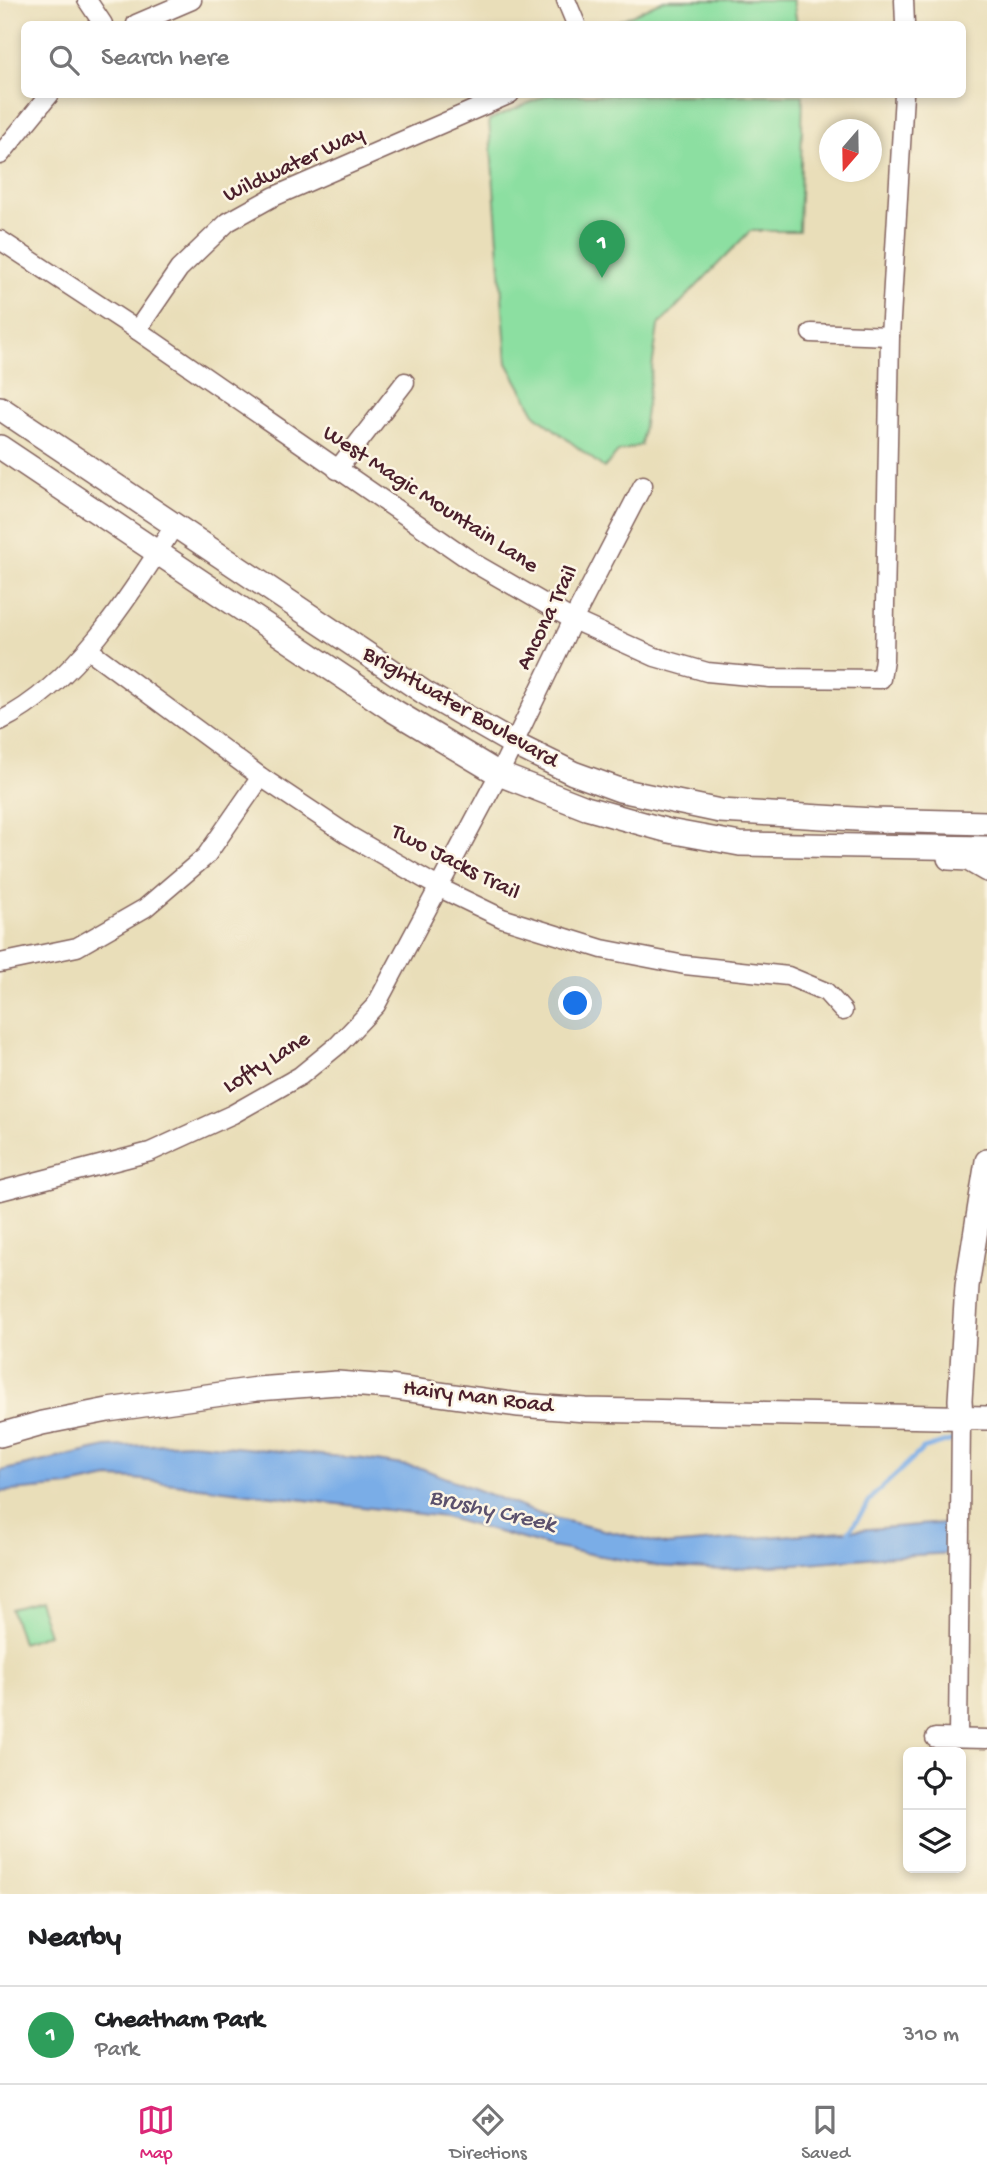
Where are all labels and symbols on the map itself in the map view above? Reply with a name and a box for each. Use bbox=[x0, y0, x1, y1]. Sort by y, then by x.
north arrow bbox=[819, 119, 882, 182]
street label: Wildwater Way bbox=[219, 121, 369, 209]
pin: 1 bbox=[579, 220, 625, 278]
street label: West Magic Mountain Lane bbox=[317, 420, 544, 581]
street label: Ancona Trail bbox=[511, 561, 585, 675]
street label: Brightwater Boulevard bbox=[357, 641, 564, 776]
street label: Two Jacks Trail bbox=[384, 818, 524, 907]
your location bbox=[558, 986, 592, 1020]
street label: Lofty Lane bbox=[218, 1025, 316, 1100]
street label: Hairy Man Road bbox=[401, 1375, 556, 1421]
water label: Brushy Creek bbox=[426, 1483, 560, 1541]

